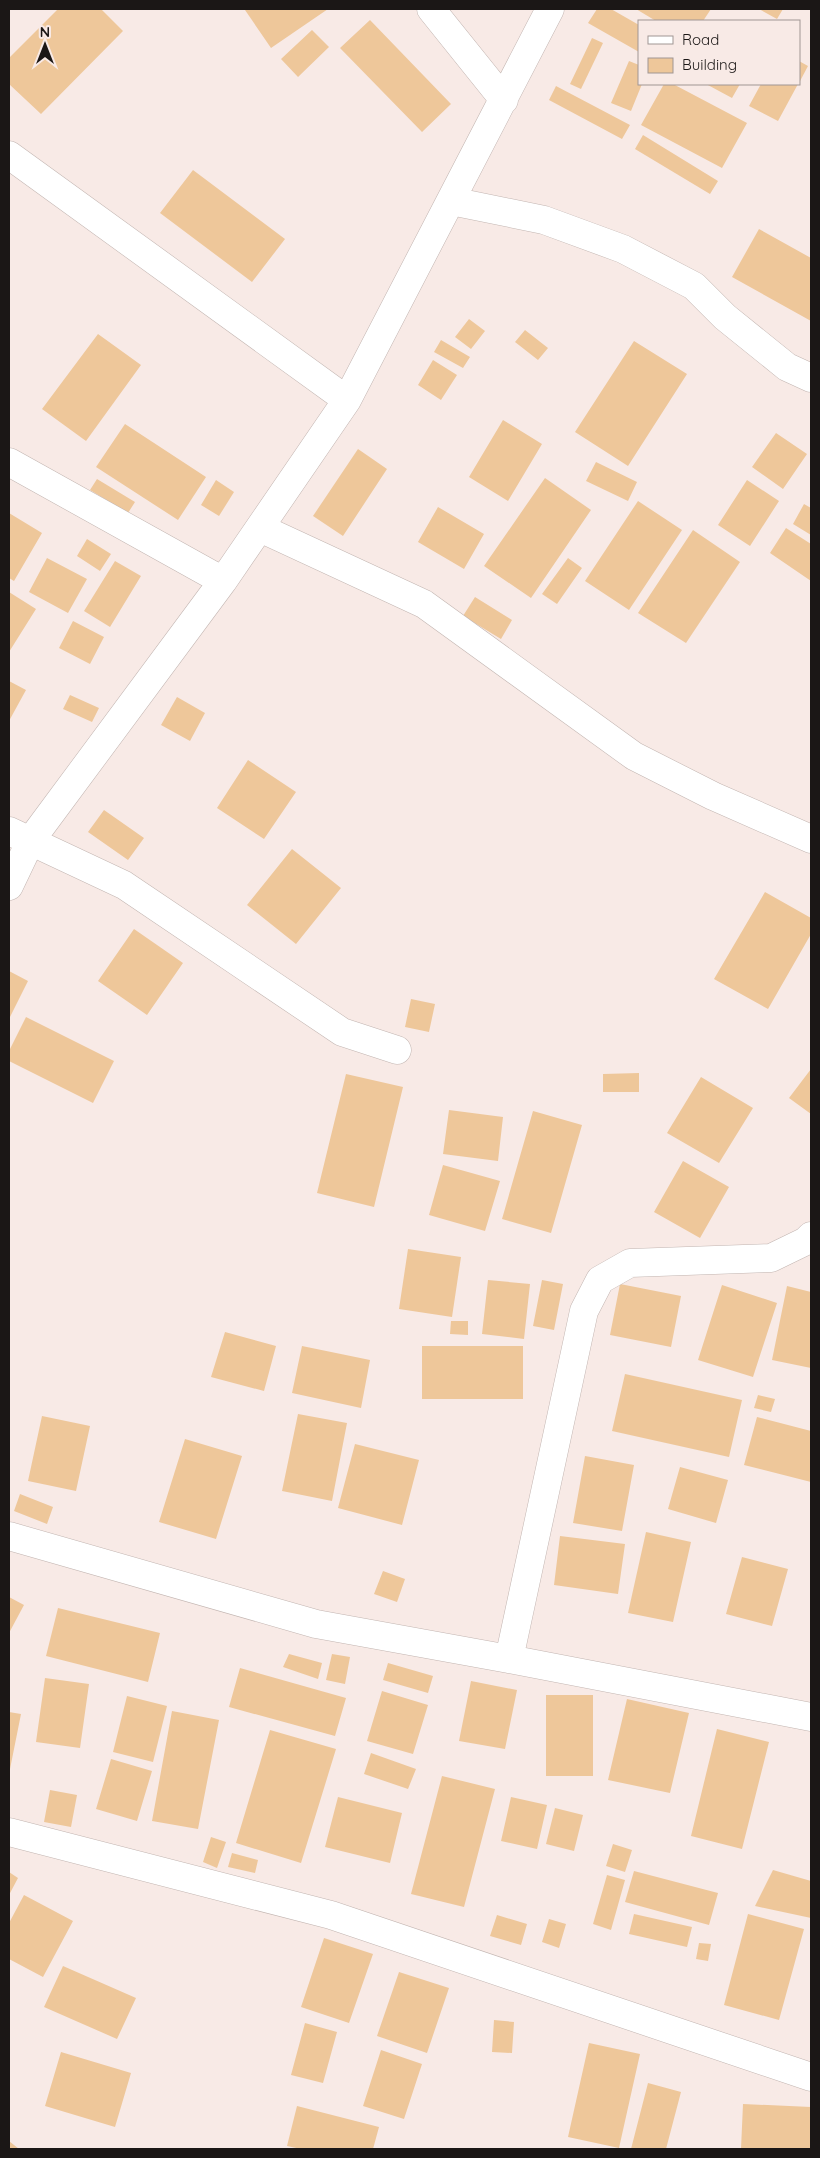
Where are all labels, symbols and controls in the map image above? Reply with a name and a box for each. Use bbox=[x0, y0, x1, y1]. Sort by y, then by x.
north arrow bbox=[20, 20, 70, 70]
legend bbox=[638, 20, 800, 85]
text: N bbox=[40, 23, 50, 41]
text: Road bbox=[682, 30, 719, 49]
text: Building bbox=[682, 55, 737, 74]

